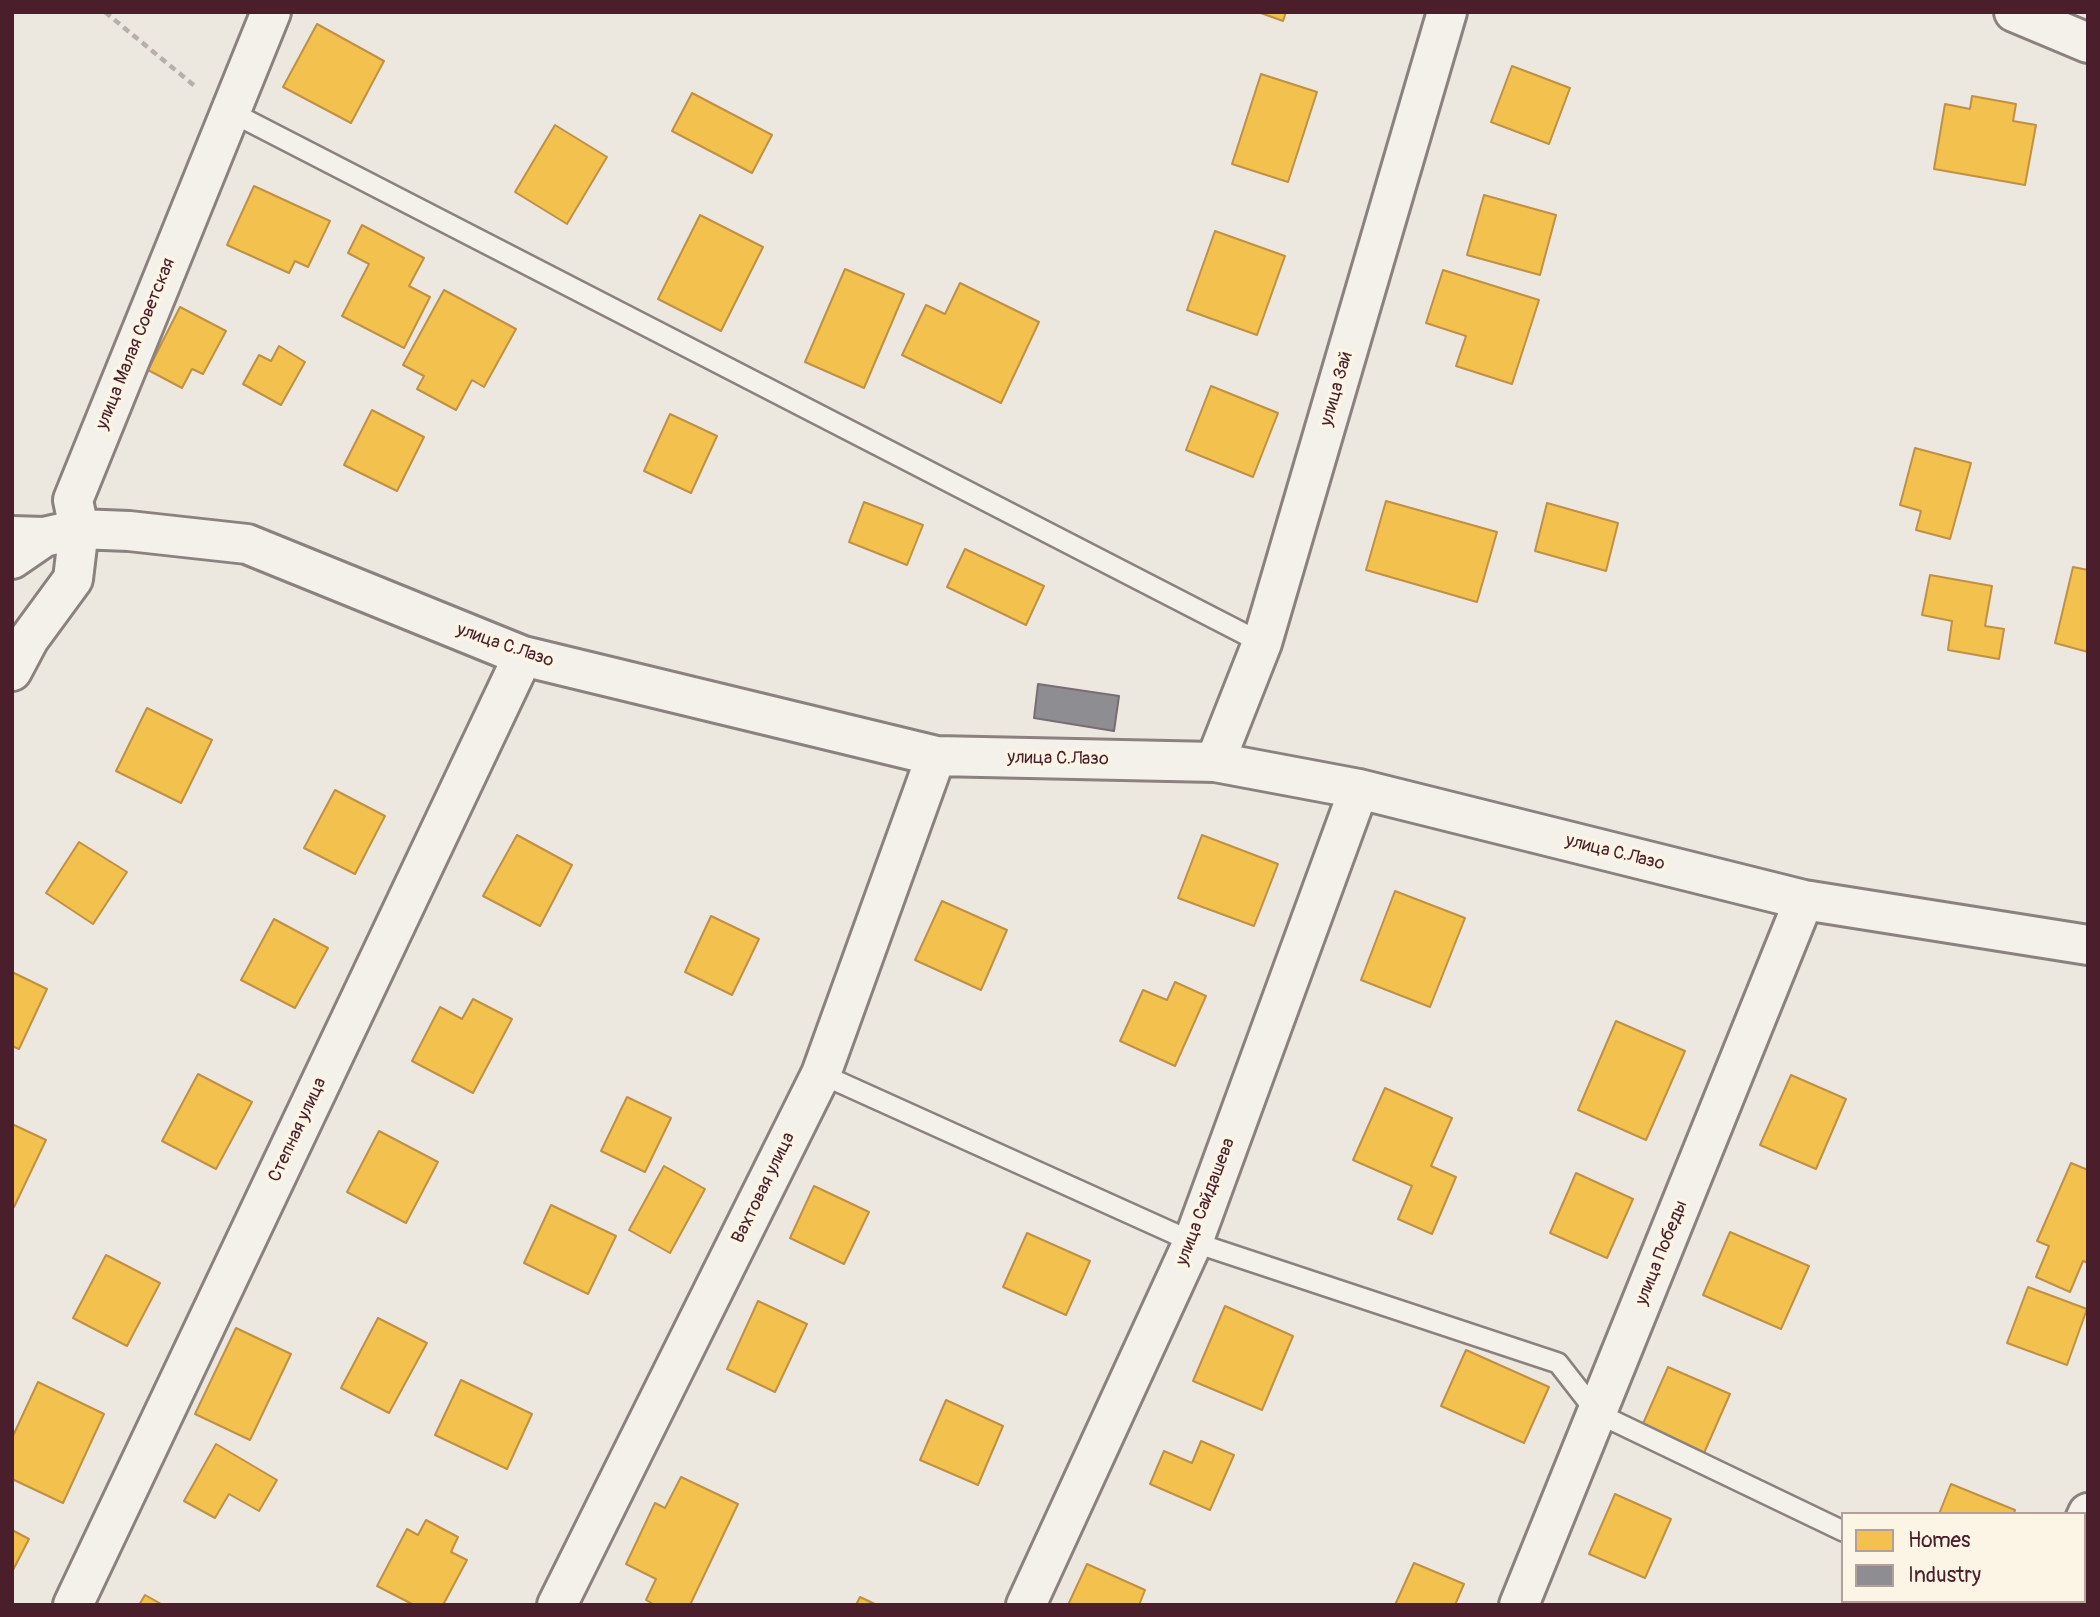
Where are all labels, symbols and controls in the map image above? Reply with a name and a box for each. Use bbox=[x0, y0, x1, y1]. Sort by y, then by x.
street label: улица Малая Советская bbox=[92, 255, 180, 433]
street label: улица Зай bbox=[1316, 349, 1358, 429]
street label: улица С.Лазо bbox=[454, 619, 556, 673]
street label: улица С.Лазо bbox=[1007, 747, 1109, 771]
street label: улица С.Лазо bbox=[1563, 830, 1667, 876]
street label: Степная улица bbox=[264, 1074, 332, 1186]
street label: Вахтовая улица bbox=[728, 1129, 800, 1247]
street label: улица Сайдашева bbox=[1172, 1135, 1240, 1269]
street label: улица Победы bbox=[1631, 1198, 1693, 1308]
legend bbox=[1841, 1512, 2086, 1603]
text: Homes bbox=[1908, 1527, 1970, 1554]
text: Industry bbox=[1908, 1562, 1981, 1589]

